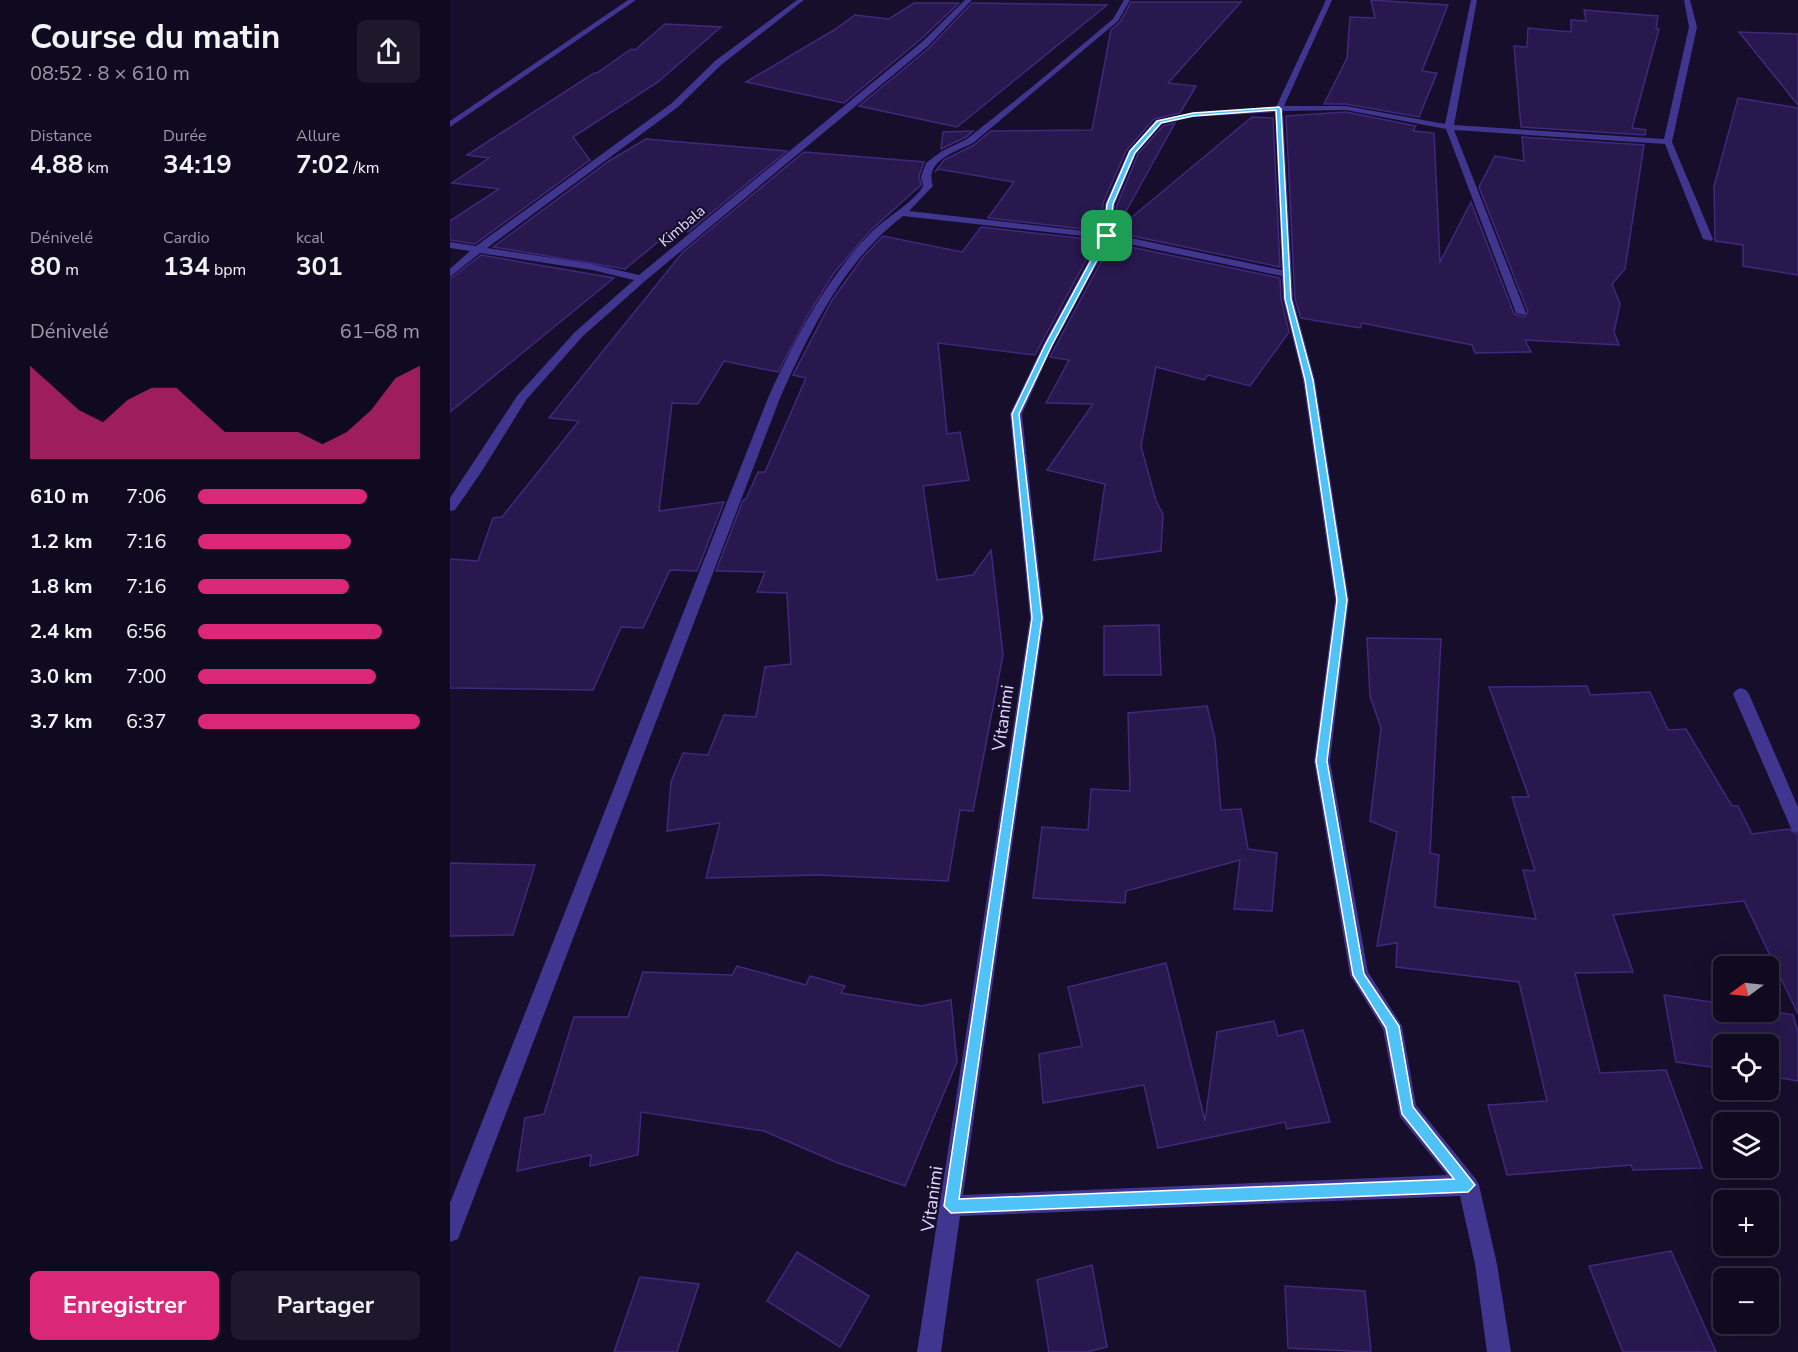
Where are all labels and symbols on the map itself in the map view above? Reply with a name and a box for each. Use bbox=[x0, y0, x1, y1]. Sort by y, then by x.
street label: Kimbala bbox=[655, 201, 709, 251]
pin bbox=[1081, 210, 1132, 261]
street label: Vitanimi bbox=[986, 683, 1020, 754]
north arrow bbox=[1713, 956, 1779, 1022]
street label: Vitanimi bbox=[915, 1164, 949, 1235]

